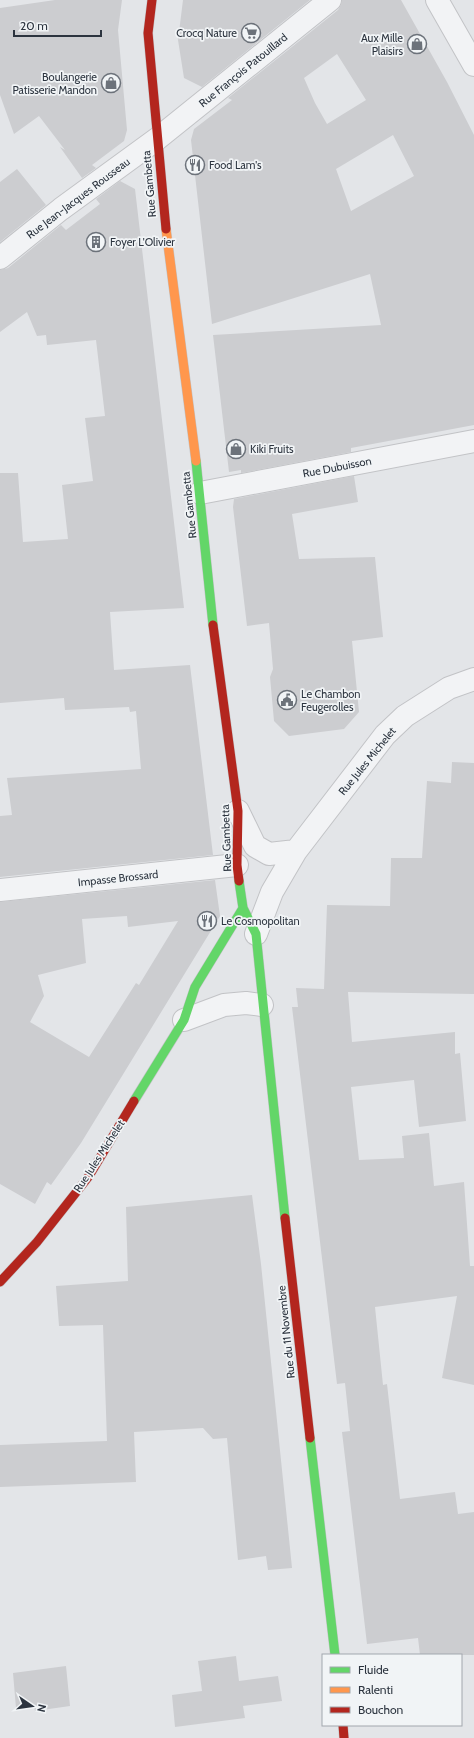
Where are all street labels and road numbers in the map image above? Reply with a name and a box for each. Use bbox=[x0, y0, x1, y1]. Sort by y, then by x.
street label: Rue François Patouillard bbox=[196, 30, 290, 110]
street label: Rue Gambetta bbox=[139, 149, 159, 218]
street label: Rue Jean-Jacques Rousseau bbox=[23, 154, 133, 242]
street label: Rue Dubuisson bbox=[302, 453, 372, 481]
street label: Rue Gambetta bbox=[178, 470, 199, 539]
street label: Rue Jules Michelet bbox=[335, 724, 399, 798]
street label: Rue Gambetta bbox=[218, 803, 234, 872]
street label: Impasse Brossard bbox=[77, 867, 159, 889]
street label: Rue Jules Michelet bbox=[70, 1117, 128, 1195]
street label: Rue du 11 Novembre bbox=[274, 1284, 298, 1379]

